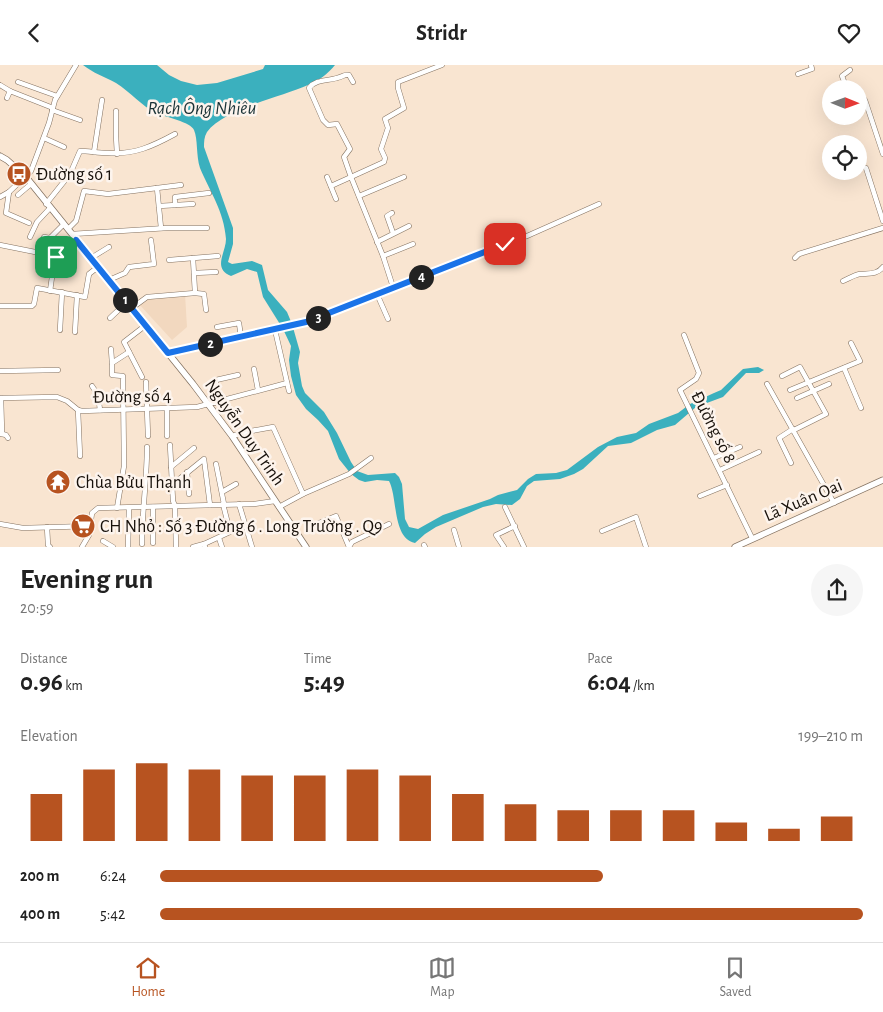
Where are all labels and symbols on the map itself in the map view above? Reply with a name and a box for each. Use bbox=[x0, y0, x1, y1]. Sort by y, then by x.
north arrow bbox=[822, 80, 868, 125]
water label: Rạch Ông Nhiêu bbox=[147, 97, 257, 118]
bus stop icon: Đường số 1 bbox=[6, 161, 32, 187]
place label: Đường số 1 bbox=[36, 165, 112, 184]
pin bbox=[484, 223, 526, 265]
pin bbox=[35, 236, 77, 278]
pin: 4 bbox=[408, 265, 434, 289]
pin: 1 bbox=[112, 287, 138, 313]
pin: 3 bbox=[306, 305, 330, 331]
pin: 2 bbox=[198, 331, 222, 357]
street label: Nguyễn Duy Trinh bbox=[201, 375, 289, 489]
street label: Đường số 4 bbox=[93, 386, 172, 407]
street label: Đường số 8 bbox=[687, 388, 740, 467]
temple icon: Chùa Bửu Thạnh bbox=[45, 469, 71, 495]
place label: Chùa Bửu Thạnh bbox=[76, 474, 191, 492]
street label: Lã Xuân Oai bbox=[762, 476, 845, 525]
supermarket icon: CH Nhỏ : Số 3 Đường 6 . Long Trường . Q9 bbox=[70, 513, 96, 539]
place label: CH Nhỏ : Số 3 Đường 6 . Long Trường . Q9 bbox=[100, 517, 383, 536]

